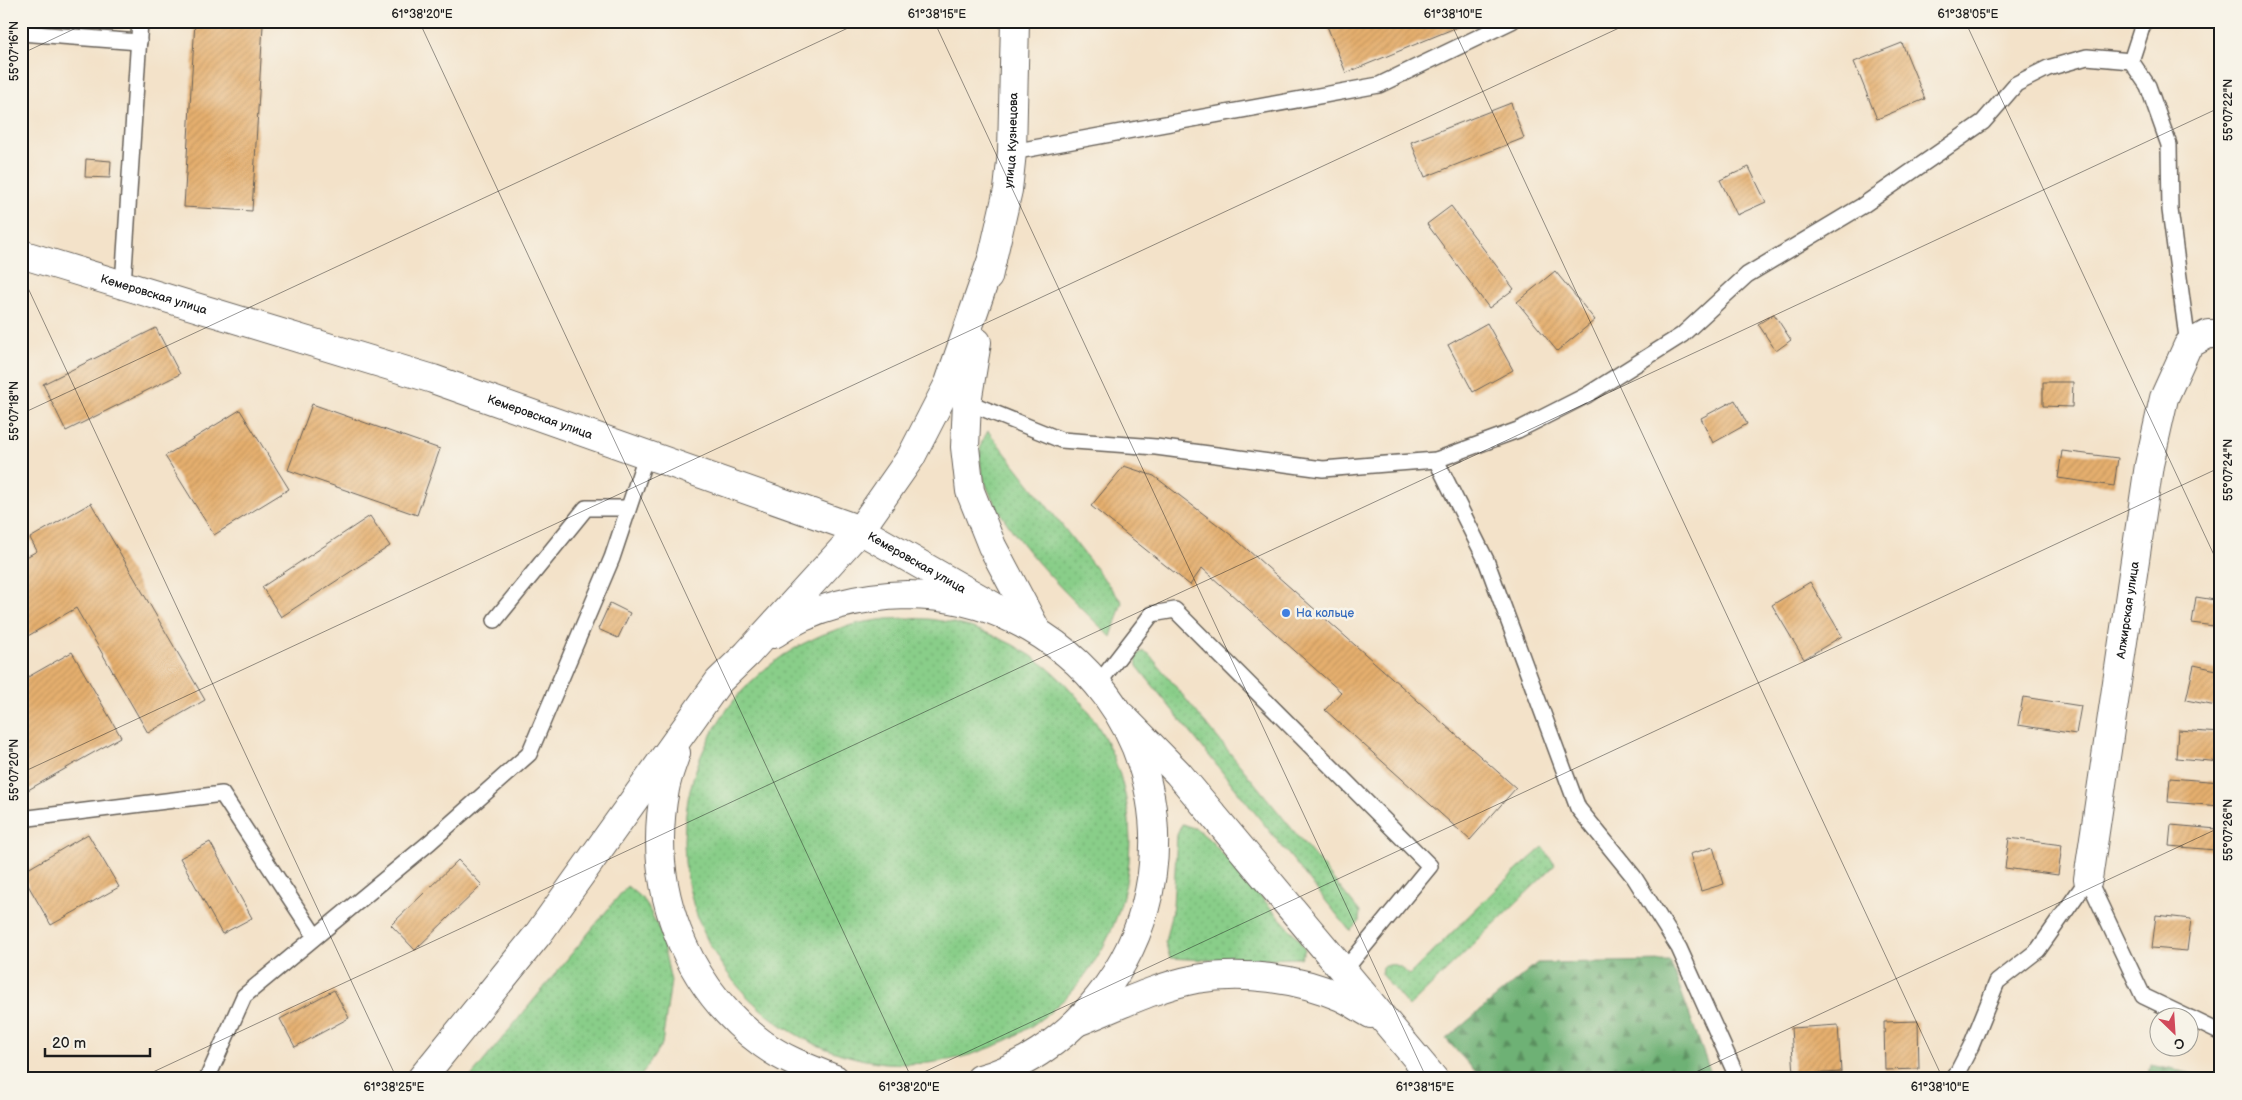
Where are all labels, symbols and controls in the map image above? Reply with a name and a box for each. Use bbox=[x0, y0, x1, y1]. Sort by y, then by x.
text: 61°38'20"E bbox=[391, 7, 453, 22]
text: 61°38'15"E bbox=[908, 7, 966, 22]
text: 61°38'10"E bbox=[1424, 7, 1482, 22]
text: 61°38'05"E bbox=[1938, 7, 1999, 22]
text: 55°07'16"N bbox=[7, 21, 22, 81]
text: 55°07'22"N bbox=[2221, 79, 2236, 141]
street label: улица Кузнецова bbox=[1001, 92, 1021, 189]
street label: Кемеровская улица bbox=[99, 271, 209, 318]
text: 55°07'18"N bbox=[7, 381, 22, 441]
street label: Кемеровская улица bbox=[485, 391, 595, 442]
text: 55°07'24"N bbox=[2221, 439, 2236, 501]
street label: Кемеровская улица bbox=[865, 529, 969, 596]
street label: Алжирская улица bbox=[2113, 560, 2142, 661]
place label: На кольце bbox=[1296, 606, 1354, 621]
marker: На кольце bbox=[1280, 607, 1292, 619]
text: 55°07'20"N bbox=[7, 739, 22, 801]
text: 55°07'26"N bbox=[2221, 799, 2236, 861]
north arrow bbox=[2150, 1008, 2200, 1058]
scale bar bbox=[45, 1025, 150, 1057]
text: 20 m bbox=[52, 1034, 86, 1053]
text: С bbox=[2171, 1034, 2187, 1053]
text: 61°38'25"E bbox=[364, 1080, 425, 1095]
text: 61°38'20"E bbox=[878, 1080, 940, 1095]
text: 61°38'15"E bbox=[1396, 1080, 1454, 1095]
text: 61°38'10"E bbox=[1911, 1080, 1969, 1095]

